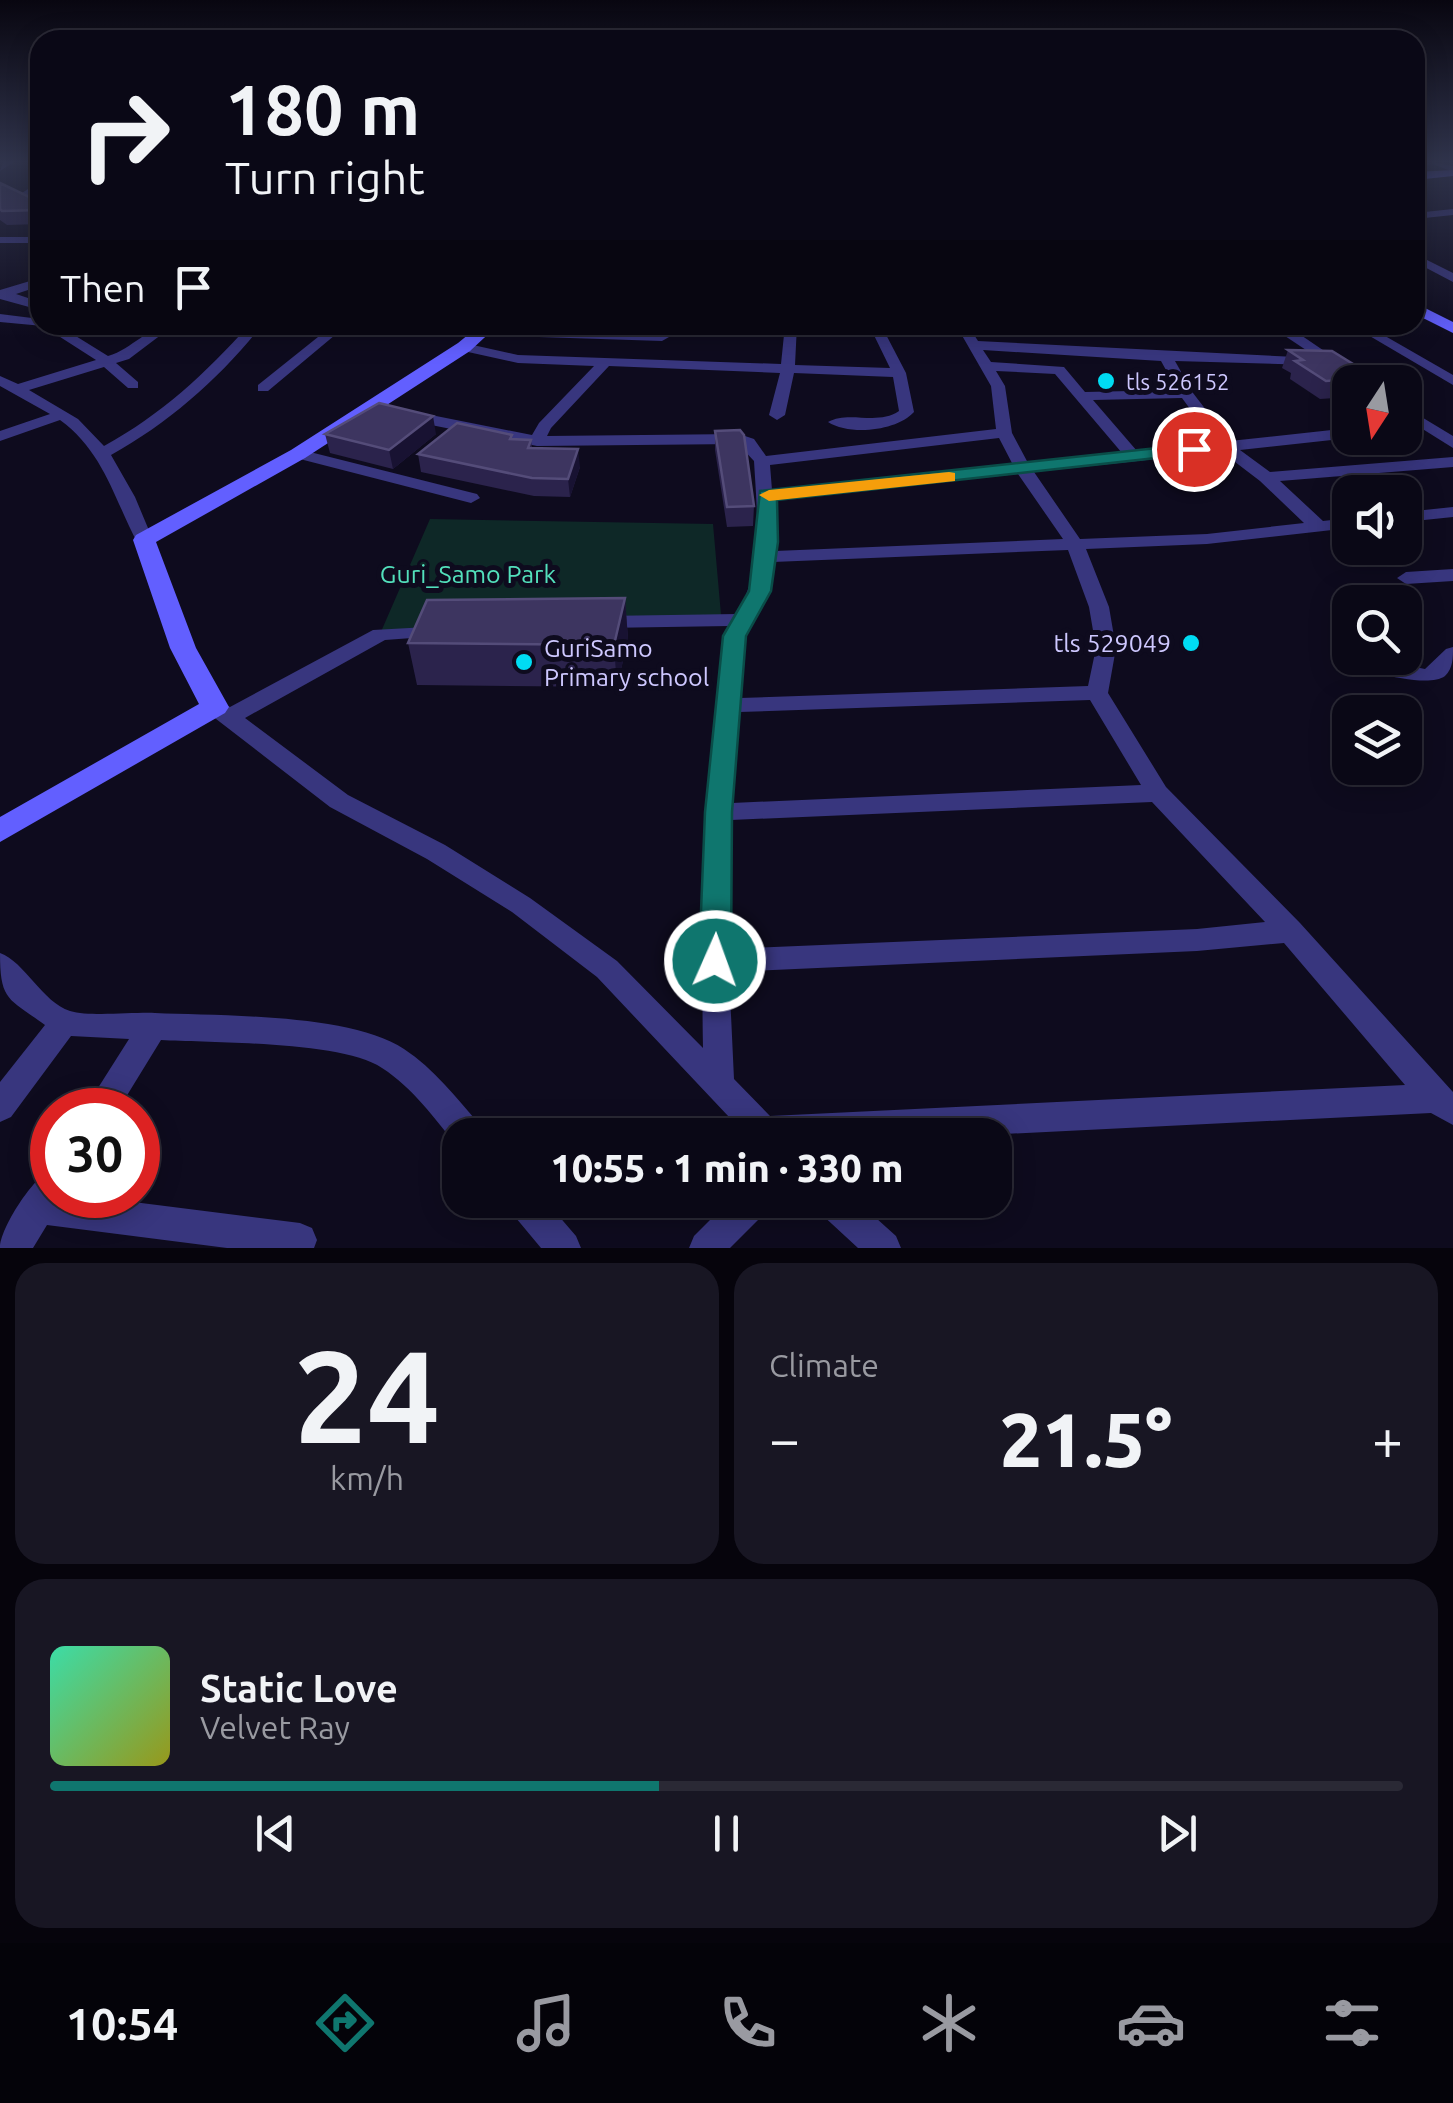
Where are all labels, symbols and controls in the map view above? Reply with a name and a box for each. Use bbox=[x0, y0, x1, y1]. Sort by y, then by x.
icon: right bbox=[60, 70, 190, 200]
text: 180 m bbox=[225, 70, 420, 148]
text: Turn right bbox=[225, 152, 425, 203]
icon: arrive bbox=[166, 260, 221, 315]
text: Then bbox=[60, 267, 146, 309]
north arrow bbox=[1332, 365, 1422, 455]
map controls bbox=[1332, 365, 1422, 785]
place label: tls 526152 bbox=[1126, 369, 1229, 394]
marker: tls 526152 bbox=[1095, 370, 1117, 392]
pin bbox=[1152, 407, 1237, 492]
icon: arrive bbox=[1167, 422, 1222, 477]
button: sound bbox=[1332, 475, 1422, 565]
park label: Guri_Samo Park bbox=[380, 560, 556, 588]
button: search bbox=[1332, 585, 1422, 675]
place label: tls 529049 bbox=[1053, 629, 1171, 657]
marker: tls 529049 bbox=[1180, 632, 1202, 654]
place label: GuriSamo Primary school bbox=[544, 634, 709, 691]
marker: GuriSamo Primary school bbox=[513, 651, 535, 673]
button: layers bbox=[1332, 695, 1422, 785]
position arrow bbox=[663, 909, 767, 1013]
speed limit sign: 30 bbox=[30, 1088, 160, 1218]
text: 10:55 · 1 min · 330 m bbox=[550, 1147, 904, 1189]
text: 24 bbox=[294, 1322, 440, 1468]
text: Climate bbox=[769, 1347, 879, 1383]
text: 21.5° bbox=[1000, 1397, 1172, 1481]
text: − bbox=[769, 1408, 800, 1469]
text: + bbox=[1372, 1408, 1403, 1469]
text: km/h bbox=[330, 1460, 404, 1496]
text: Static Love bbox=[200, 1667, 398, 1709]
text: Velvet Ray bbox=[200, 1709, 350, 1745]
icon: previous bbox=[248, 1806, 303, 1861]
icon: pause bbox=[699, 1806, 754, 1861]
icon: next bbox=[1150, 1806, 1205, 1861]
icon: directions bbox=[310, 1988, 380, 2058]
icon: music bbox=[511, 1988, 581, 2058]
icon: phone bbox=[713, 1988, 783, 2058]
icon: climate bbox=[914, 1988, 984, 2058]
icon: car bbox=[1116, 1988, 1186, 2058]
icon: filters bbox=[1317, 1988, 1387, 2058]
text: 10:54 bbox=[66, 1998, 178, 2049]

